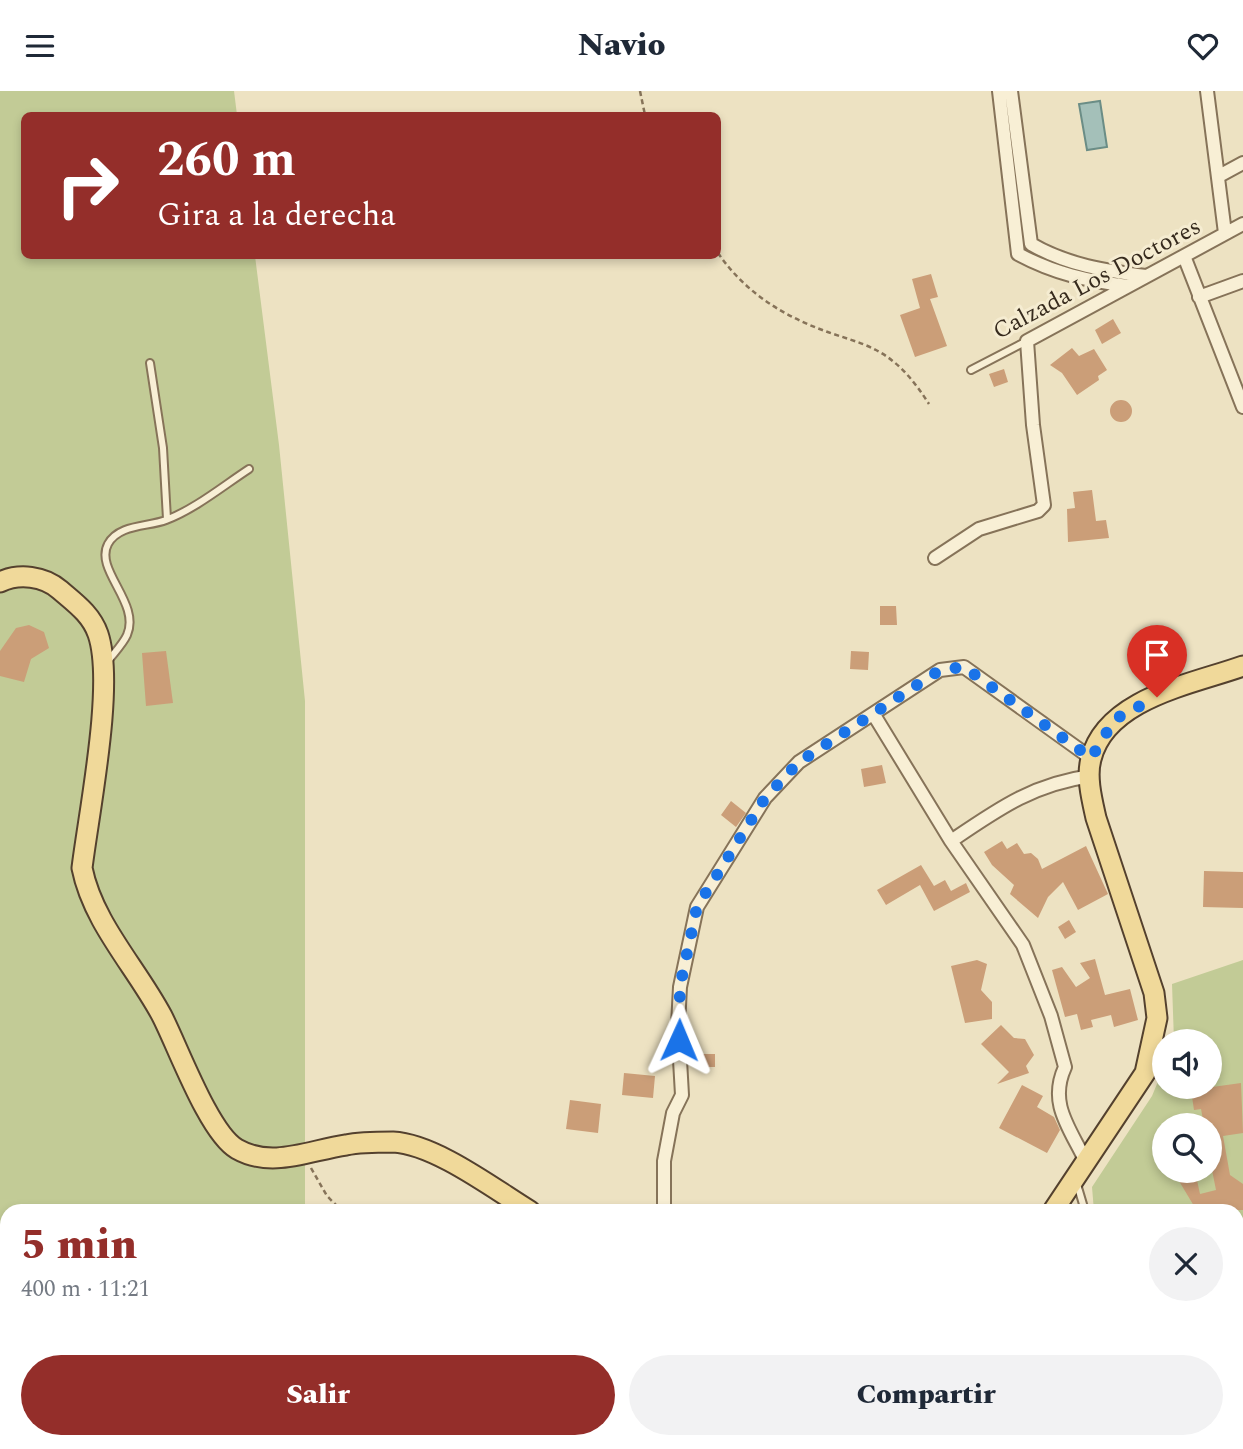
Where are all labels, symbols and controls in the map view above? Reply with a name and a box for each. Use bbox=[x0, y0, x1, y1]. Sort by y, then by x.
text: Navio bbox=[578, 21, 665, 70]
icon: menu bbox=[21, 27, 59, 65]
icon: heart bbox=[1184, 27, 1222, 65]
text: 260 m bbox=[157, 123, 296, 198]
icon: right bbox=[42, 140, 133, 231]
text: Gira a la derecha bbox=[157, 191, 396, 240]
street label: Calzada Los Doctores bbox=[986, 209, 1208, 349]
pin bbox=[1127, 625, 1187, 697]
icon: arrive bbox=[1138, 636, 1176, 674]
position arrow bbox=[642, 1003, 716, 1077]
map controls bbox=[1152, 1029, 1222, 1183]
button: sound bbox=[1152, 1029, 1222, 1099]
button: search bbox=[1152, 1113, 1222, 1183]
text: 5 min bbox=[21, 1214, 137, 1277]
button: close bbox=[1149, 1227, 1223, 1301]
text: 400 m · 11:21 bbox=[21, 1272, 150, 1307]
button: Salir bbox=[21, 1355, 615, 1435]
button: Compartir bbox=[629, 1355, 1223, 1435]

